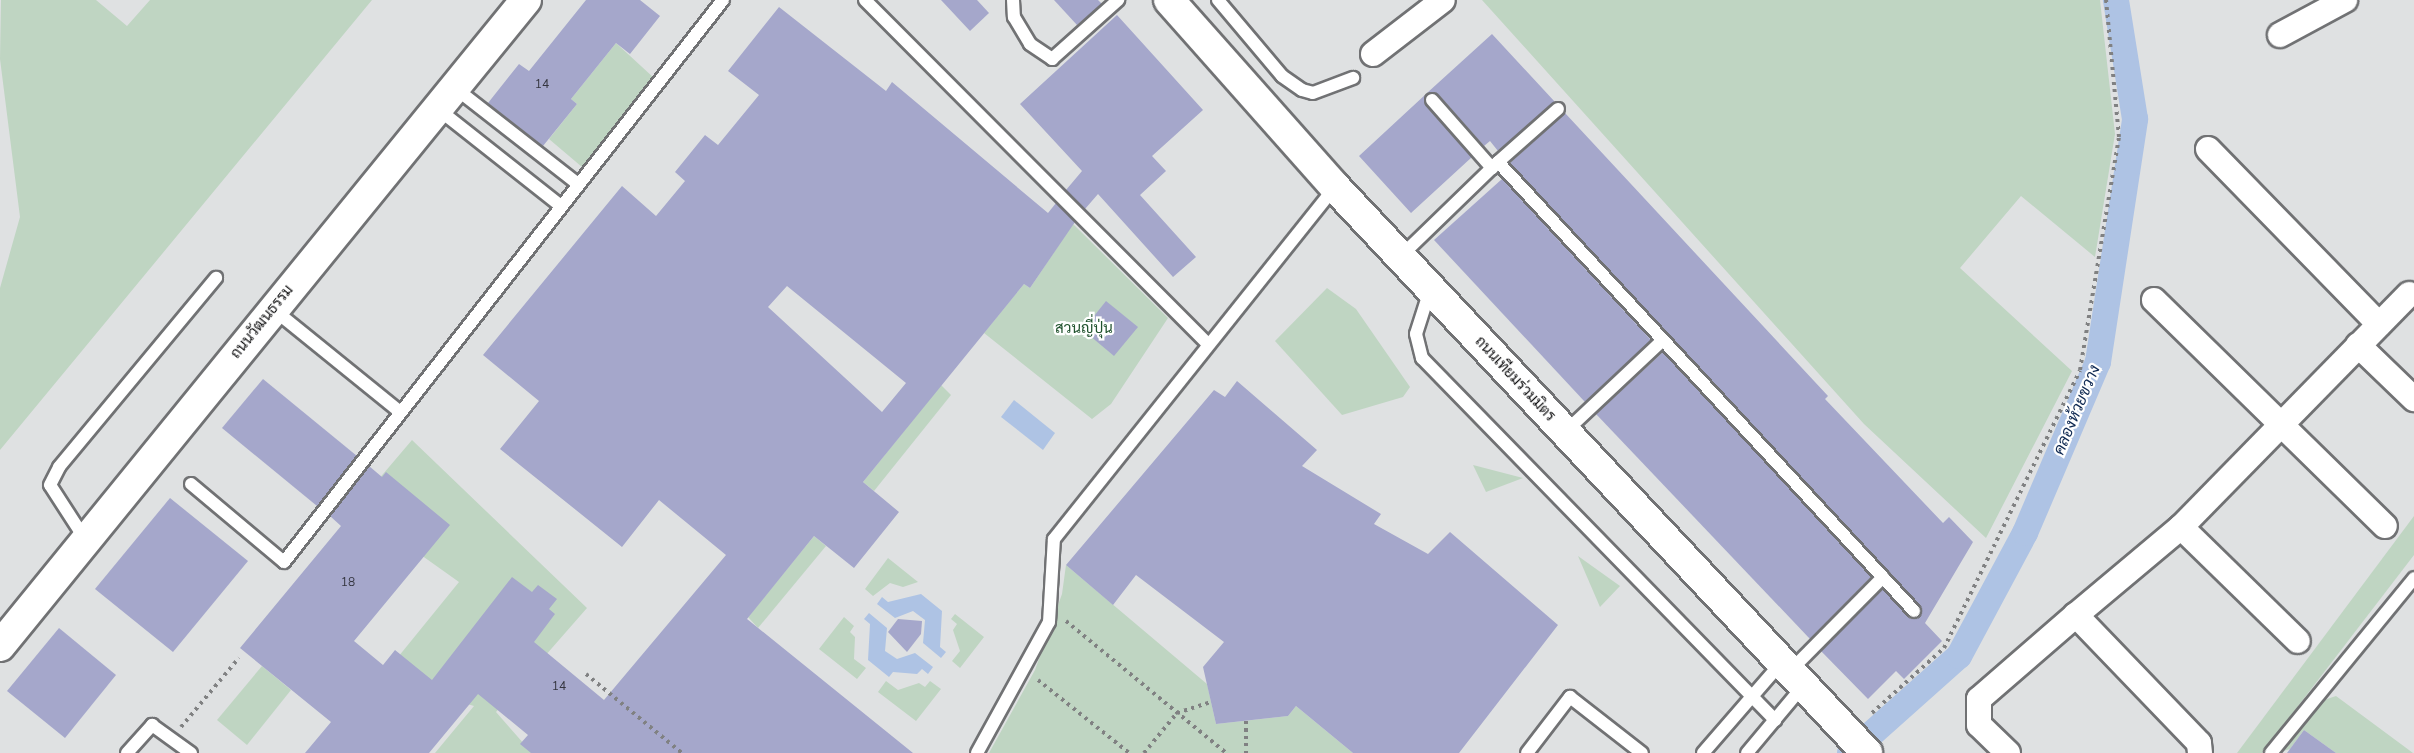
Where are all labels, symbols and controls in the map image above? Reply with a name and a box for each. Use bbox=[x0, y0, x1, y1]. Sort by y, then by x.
house number: 14 bbox=[535, 78, 549, 92]
street label: ถนนวัฒนธรรม bbox=[227, 282, 297, 362]
park label: สวนญี่ปุ่น bbox=[1055, 320, 1113, 338]
street label: ถนนเทียมร่วมมิตร bbox=[1471, 333, 1559, 425]
water label: คลองห้วยขวาง bbox=[2049, 362, 2105, 458]
house number: 18 bbox=[341, 576, 355, 590]
house number: 14 bbox=[552, 680, 566, 694]

